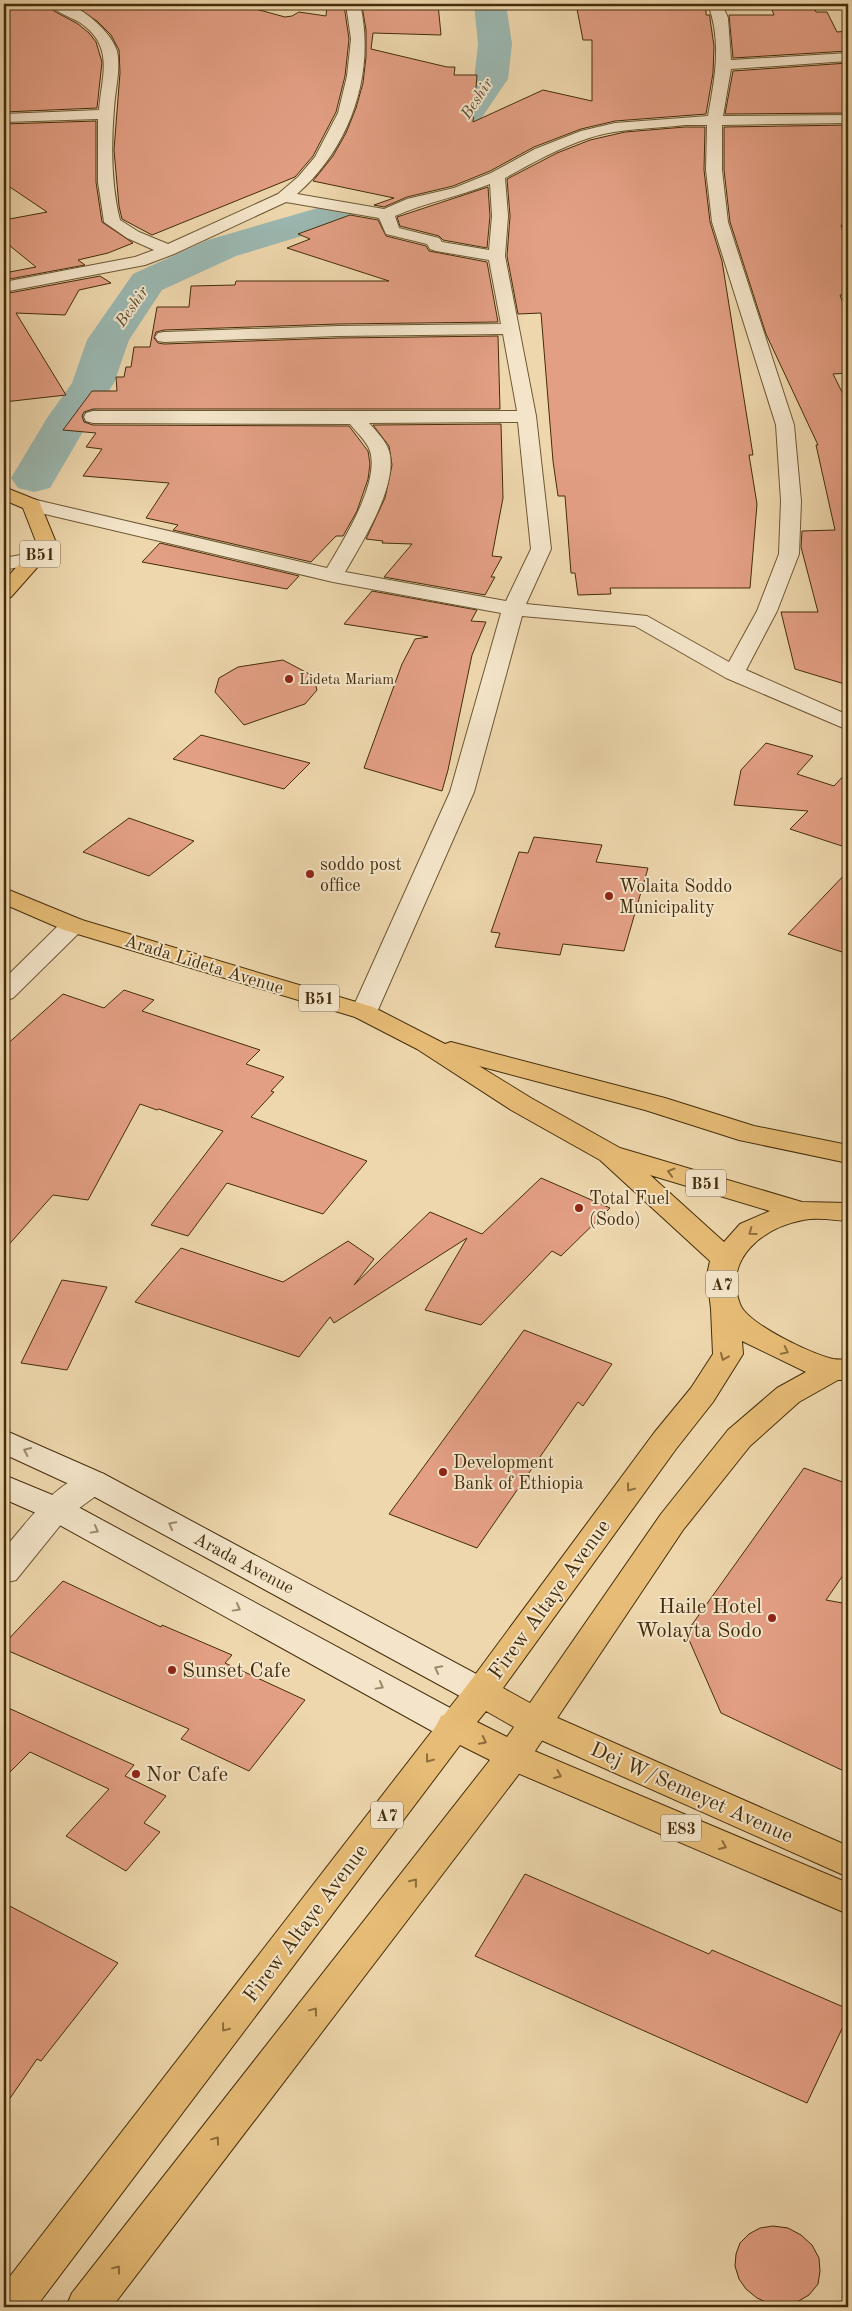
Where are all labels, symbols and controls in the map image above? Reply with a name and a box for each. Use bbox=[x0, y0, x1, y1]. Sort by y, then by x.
water label: Beshir bbox=[458, 75, 497, 123]
water label: Beshir bbox=[113, 283, 153, 331]
road number: B51 bbox=[20, 540, 60, 568]
marker: Lideta Mariam bbox=[283, 673, 295, 685]
place label: Lideta Mariam bbox=[299, 673, 394, 688]
place label: soddo post office bbox=[320, 856, 402, 895]
marker: soddo post office bbox=[304, 868, 316, 880]
place label: Wolaita Soddo Municipality bbox=[619, 878, 732, 917]
marker: Wolaita Soddo Municipality bbox=[603, 890, 615, 902]
street label: Arada Lideta Avenue bbox=[122, 932, 285, 998]
road number: B51 bbox=[299, 984, 339, 1011]
one-way arrow bbox=[667, 1168, 675, 1178]
road number: B51 bbox=[686, 1170, 726, 1196]
place label: Total Fuel (Sodo) bbox=[589, 1190, 670, 1229]
marker: Total Fuel (Sodo) bbox=[573, 1202, 585, 1214]
one-way arrow bbox=[748, 1226, 758, 1235]
road number: A7 bbox=[706, 1270, 738, 1298]
one-way arrow bbox=[780, 1345, 789, 1355]
one-way arrow bbox=[720, 1352, 730, 1360]
one-way arrow bbox=[23, 1447, 32, 1458]
place label: Development Bank of Ethiopia bbox=[453, 1454, 584, 1493]
marker: Development Bank of Ethiopia bbox=[437, 1466, 449, 1478]
one-way arrow bbox=[627, 1482, 636, 1492]
street label: Firew Altaye Avenue bbox=[485, 1516, 615, 1684]
one-way arrow bbox=[168, 1521, 177, 1531]
one-way arrow bbox=[89, 1524, 98, 1534]
street label: Arada Avenue bbox=[191, 1530, 297, 1598]
place label: Haile Hotel Wolayta Sodo bbox=[636, 1597, 762, 1642]
one-way arrow bbox=[232, 1602, 241, 1612]
marker: Haile Hotel Wolayta Sodo bbox=[766, 1612, 778, 1624]
place label: Sunset Cafe bbox=[182, 1661, 291, 1682]
marker: Sunset Cafe bbox=[166, 1664, 178, 1676]
one-way arrow bbox=[434, 1665, 443, 1675]
one-way arrow bbox=[375, 1680, 384, 1690]
one-way arrow bbox=[478, 1735, 487, 1745]
street label: Dej W/Semeyet Avenue bbox=[587, 1739, 796, 1848]
one-way arrow bbox=[426, 1753, 434, 1762]
place label: Nor Cafe bbox=[146, 1765, 228, 1786]
marker: Nor Cafe bbox=[130, 1768, 142, 1780]
one-way arrow bbox=[553, 1769, 562, 1780]
road number: A7 bbox=[371, 1802, 403, 1828]
road number: E83 bbox=[661, 1815, 701, 1842]
one-way arrow bbox=[718, 1840, 727, 1850]
street label: Firew Altaye Avenue bbox=[240, 1841, 372, 2007]
one-way arrow bbox=[409, 1879, 418, 1888]
one-way arrow bbox=[309, 2008, 317, 2017]
one-way arrow bbox=[222, 2023, 231, 2032]
one-way arrow bbox=[210, 2137, 218, 2146]
one-way arrow bbox=[111, 2266, 119, 2275]

